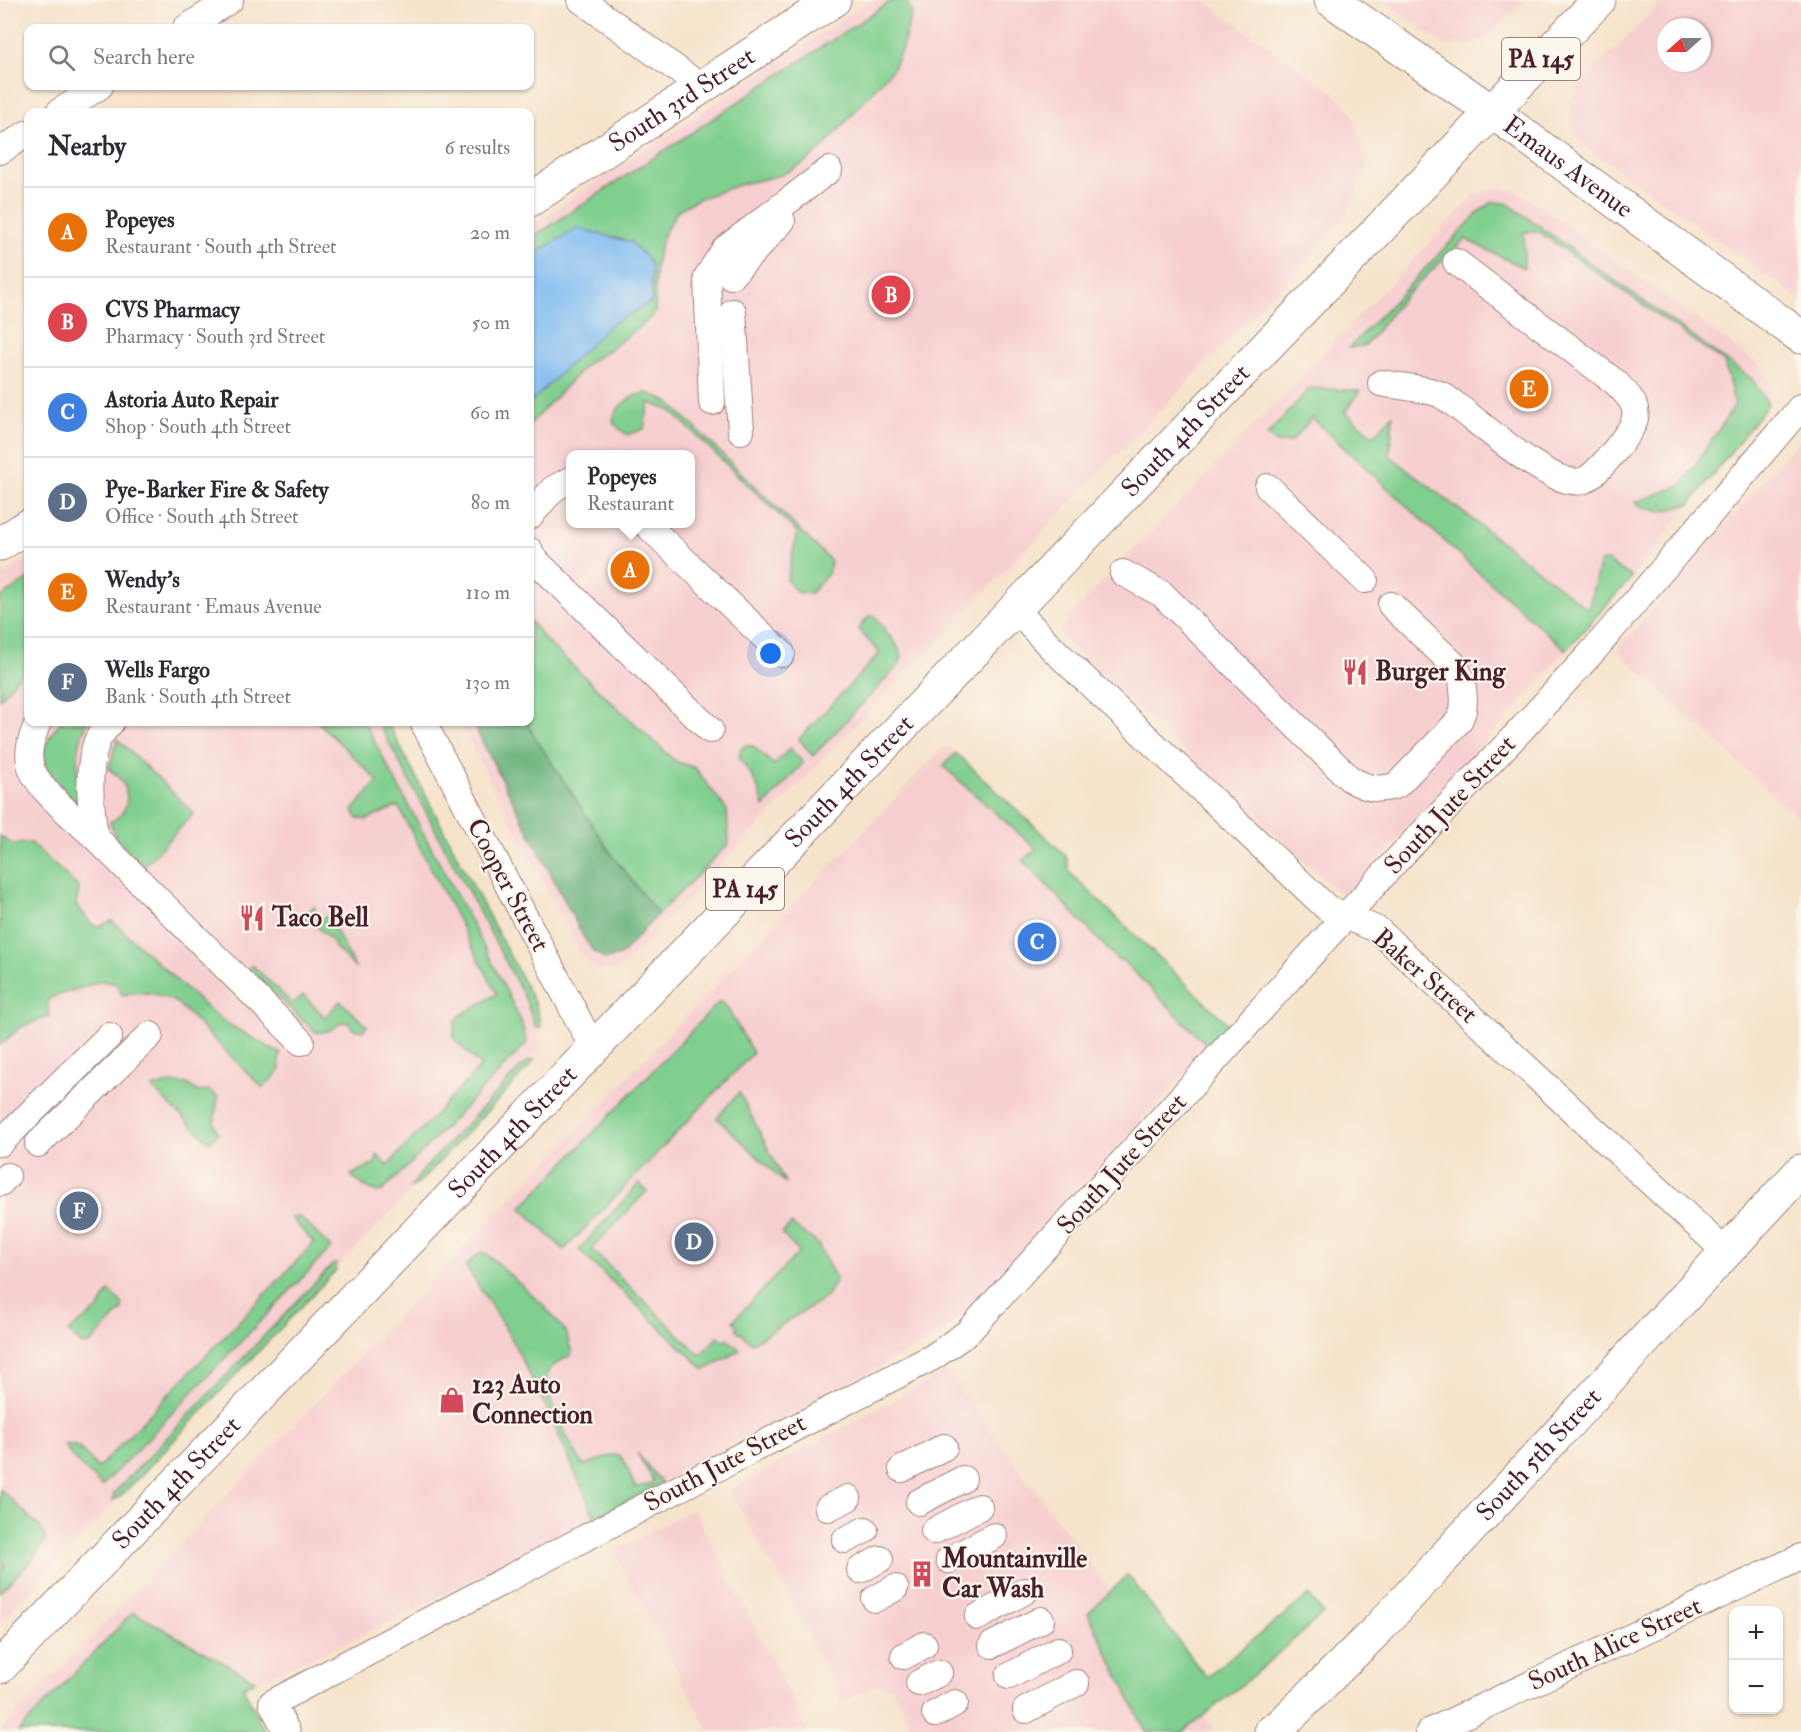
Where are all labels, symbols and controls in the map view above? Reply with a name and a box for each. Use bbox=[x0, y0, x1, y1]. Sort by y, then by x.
north arrow bbox=[1657, 18, 1711, 72]
search box bbox=[24, 24, 534, 90]
road number: PA 145 bbox=[1502, 38, 1580, 80]
street label: South 3rd Street bbox=[603, 40, 761, 160]
icon: search bbox=[45, 41, 78, 74]
text: Search here bbox=[93, 43, 195, 71]
street label: Emaus Avenue bbox=[1497, 109, 1639, 225]
text: Nearby bbox=[48, 131, 126, 163]
text: 6 results bbox=[444, 135, 510, 160]
text: Popeyes bbox=[105, 206, 174, 234]
text: A bbox=[61, 220, 74, 245]
text: 20 m bbox=[470, 220, 510, 245]
text: Restaurant · South 4th Street bbox=[105, 234, 337, 259]
pin: B bbox=[872, 272, 910, 318]
text: CVS Pharmacy bbox=[105, 296, 240, 324]
text: B bbox=[61, 310, 74, 335]
text: 50 m bbox=[471, 310, 510, 335]
text: Pharmacy · South 3rd Street bbox=[105, 324, 325, 349]
street label: South 4th Street bbox=[1115, 358, 1257, 504]
pin: E bbox=[1510, 366, 1549, 412]
text: Astoria Auto Repair bbox=[105, 386, 278, 414]
text: C bbox=[60, 400, 75, 425]
text: 60 m bbox=[470, 400, 510, 425]
text: Shop · South 4th Street bbox=[105, 414, 291, 439]
popup bbox=[566, 450, 695, 528]
text: Popeyes bbox=[587, 463, 657, 491]
text: Pye-Barker Fire & Safety bbox=[105, 476, 328, 504]
text: D bbox=[59, 490, 76, 515]
text: 80 m bbox=[471, 490, 510, 515]
text: Restaurant bbox=[587, 491, 674, 516]
text: Office · South 4th Street bbox=[105, 504, 299, 529]
pin: A bbox=[610, 548, 650, 592]
text: Wendy's bbox=[105, 566, 180, 594]
text: E bbox=[60, 580, 75, 605]
text: 110 m bbox=[466, 580, 510, 605]
text: Restaurant · Emaus Avenue bbox=[105, 594, 322, 619]
your location bbox=[756, 639, 785, 668]
text: Wells Fargo bbox=[105, 656, 210, 684]
place label: Burger King bbox=[1375, 656, 1506, 689]
restaurant icon: Burger King bbox=[1340, 657, 1370, 687]
text: F bbox=[61, 670, 74, 695]
text: 130 m bbox=[465, 670, 510, 695]
text: Bank · South 4th Street bbox=[105, 684, 291, 709]
street label: South 4th Street bbox=[778, 708, 921, 855]
street label: South Jute Street bbox=[1377, 729, 1523, 881]
street label: Cooper Street bbox=[459, 813, 556, 957]
road number: PA 145 bbox=[706, 868, 784, 910]
place label: Taco Bell bbox=[271, 902, 369, 934]
restaurant icon: Taco Bell bbox=[237, 903, 267, 933]
pin: C bbox=[1018, 920, 1056, 964]
street label: Baker Street bbox=[1366, 922, 1484, 1030]
street label: South 4th Street bbox=[442, 1059, 584, 1205]
street label: South Jute Street bbox=[1050, 1087, 1194, 1241]
pin: F bbox=[60, 1188, 98, 1234]
pin: D bbox=[674, 1220, 714, 1264]
place label: 123 Auto Connection bbox=[472, 1369, 593, 1431]
street label: South 5th Street bbox=[1470, 1381, 1608, 1528]
shop icon: 123 Auto Connection bbox=[437, 1385, 467, 1415]
street label: South Jute Street bbox=[639, 1407, 811, 1519]
street label: South 4th Street bbox=[105, 1410, 248, 1556]
place label: Mountainville Car Wash bbox=[941, 1543, 1087, 1605]
building icon: Mountainville Car Wash bbox=[907, 1559, 937, 1589]
street label: South Alice Street bbox=[1523, 1590, 1707, 1698]
map controls bbox=[1729, 1606, 1783, 1714]
button: + bbox=[1729, 1606, 1783, 1660]
button: − bbox=[1729, 1660, 1783, 1714]

